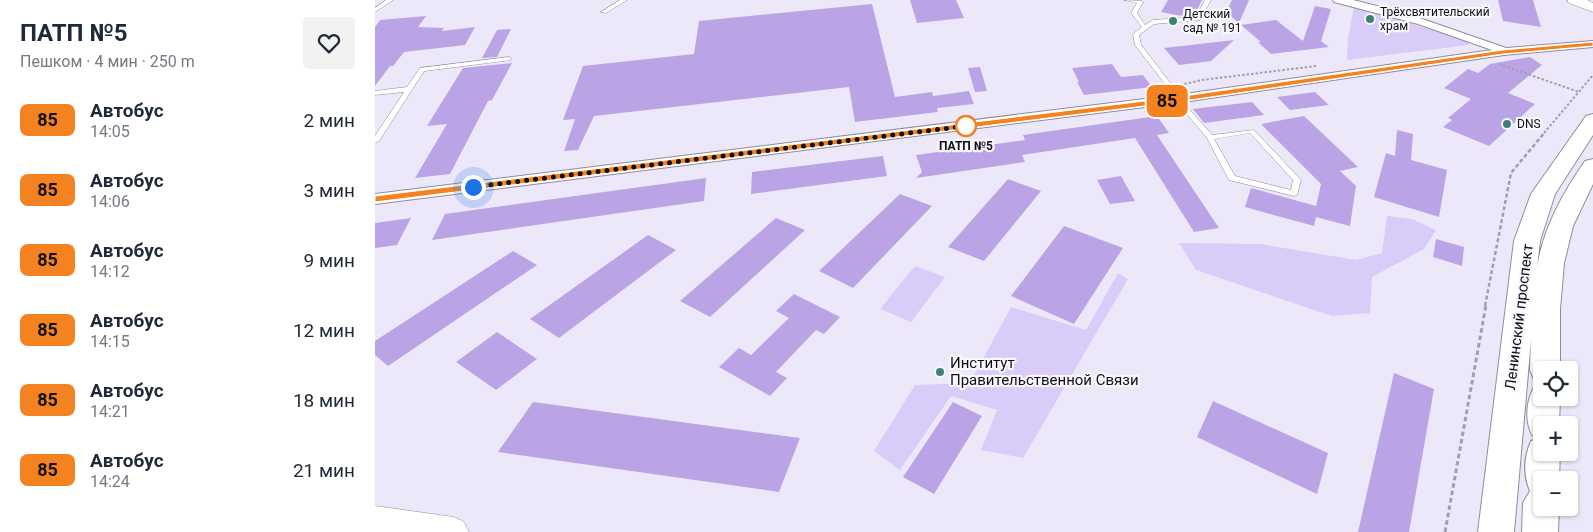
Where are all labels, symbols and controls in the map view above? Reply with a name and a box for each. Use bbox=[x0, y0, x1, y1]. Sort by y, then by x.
place label: Трёхсвятительский храм bbox=[1380, 5, 1490, 33]
place label: Детский сад № 191 bbox=[1183, 7, 1242, 35]
marker: Трёхсвятительский храм bbox=[1364, 13, 1376, 25]
marker: Детский сад № 191 bbox=[1167, 15, 1179, 27]
button: heart bbox=[303, 17, 355, 69]
text: ПАТП №5 bbox=[20, 19, 128, 47]
text: Пешком · 4 мин · 250 m bbox=[20, 52, 195, 71]
line badge: 85 bbox=[1145, 85, 1189, 117]
text: 85 bbox=[1157, 90, 1177, 111]
text: Автобус bbox=[90, 99, 164, 122]
text: 85 bbox=[37, 109, 58, 130]
text: 2 мин bbox=[304, 109, 355, 132]
marker: ПАТП №5 bbox=[955, 115, 977, 137]
place label: DNS bbox=[1517, 117, 1541, 131]
marker: DNS bbox=[1501, 118, 1513, 130]
text: 14:05 bbox=[90, 122, 130, 141]
place label: ПАТП №5 bbox=[939, 139, 993, 153]
text: Автобус bbox=[90, 169, 164, 192]
your location bbox=[461, 175, 486, 200]
text: 85 bbox=[37, 179, 58, 200]
text: 3 мин bbox=[304, 179, 355, 202]
text: 14:06 bbox=[90, 192, 130, 211]
text: Автобус bbox=[90, 239, 164, 262]
street label: Ленинский проспект bbox=[1501, 243, 1537, 391]
text: 85 bbox=[37, 249, 58, 270]
text: 9 мин bbox=[304, 249, 355, 272]
text: 14:12 bbox=[90, 262, 130, 281]
text: Автобус bbox=[90, 309, 164, 332]
text: 85 bbox=[37, 319, 58, 340]
text: 12 мин bbox=[293, 319, 355, 342]
text: 14:15 bbox=[90, 332, 130, 351]
place label: Институт Правительственной Связи bbox=[950, 354, 1139, 389]
map controls bbox=[1533, 361, 1578, 516]
button: locate bbox=[1533, 361, 1578, 406]
marker: Институт Правительственной Связи bbox=[934, 366, 946, 378]
text: Автобус bbox=[90, 379, 164, 402]
text: 85 bbox=[37, 389, 58, 410]
text: 18 мин bbox=[293, 389, 355, 412]
text: 14:21 bbox=[90, 402, 130, 421]
button: + bbox=[1533, 416, 1578, 461]
text: Автобус bbox=[90, 449, 164, 472]
text: 85 bbox=[37, 459, 58, 480]
text: 21 мин bbox=[293, 459, 355, 482]
button: − bbox=[1533, 471, 1578, 516]
text: 14:24 bbox=[90, 472, 130, 491]

